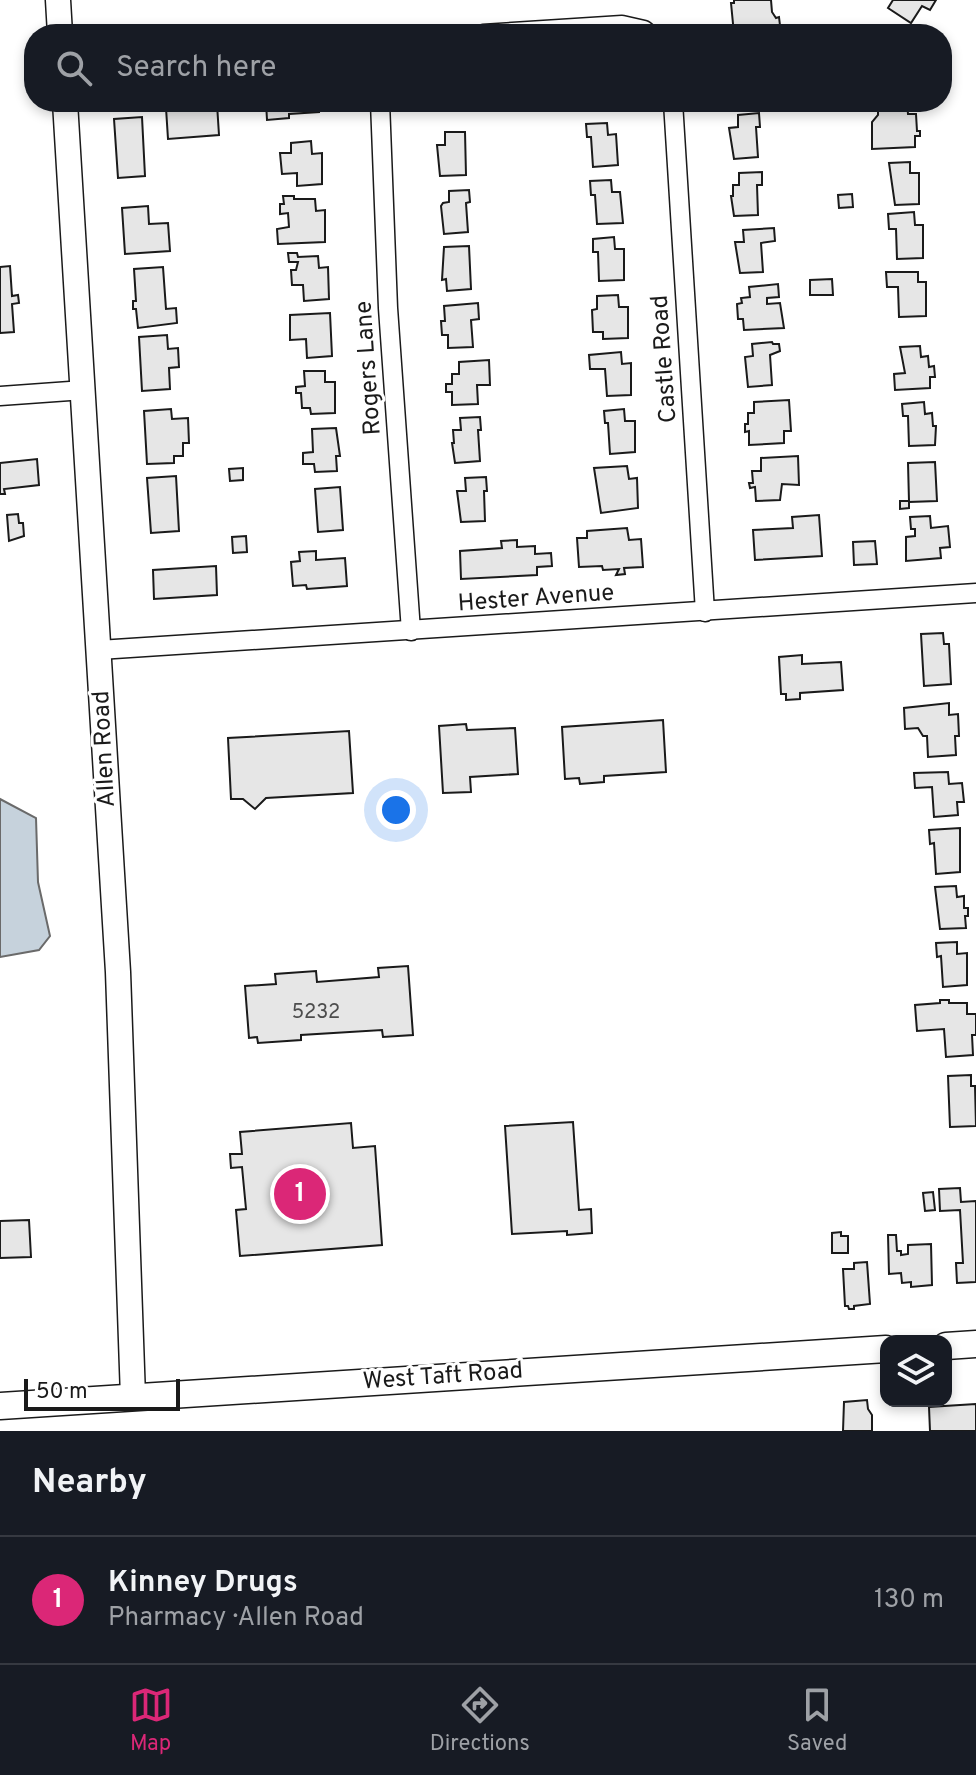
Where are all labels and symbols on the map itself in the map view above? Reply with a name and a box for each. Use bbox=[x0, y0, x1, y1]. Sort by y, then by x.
street label: Castle Road bbox=[646, 294, 684, 424]
street label: Rogers Lane bbox=[349, 300, 389, 436]
street label: Hester Avenue bbox=[457, 579, 615, 619]
street label: Allen Road bbox=[87, 690, 123, 808]
your location bbox=[376, 790, 416, 830]
house number: 5232 bbox=[292, 1000, 340, 1026]
pin: 1 bbox=[274, 1164, 326, 1224]
street label: West Taft Road bbox=[362, 1356, 524, 1398]
scale bar bbox=[24, 1375, 180, 1411]

